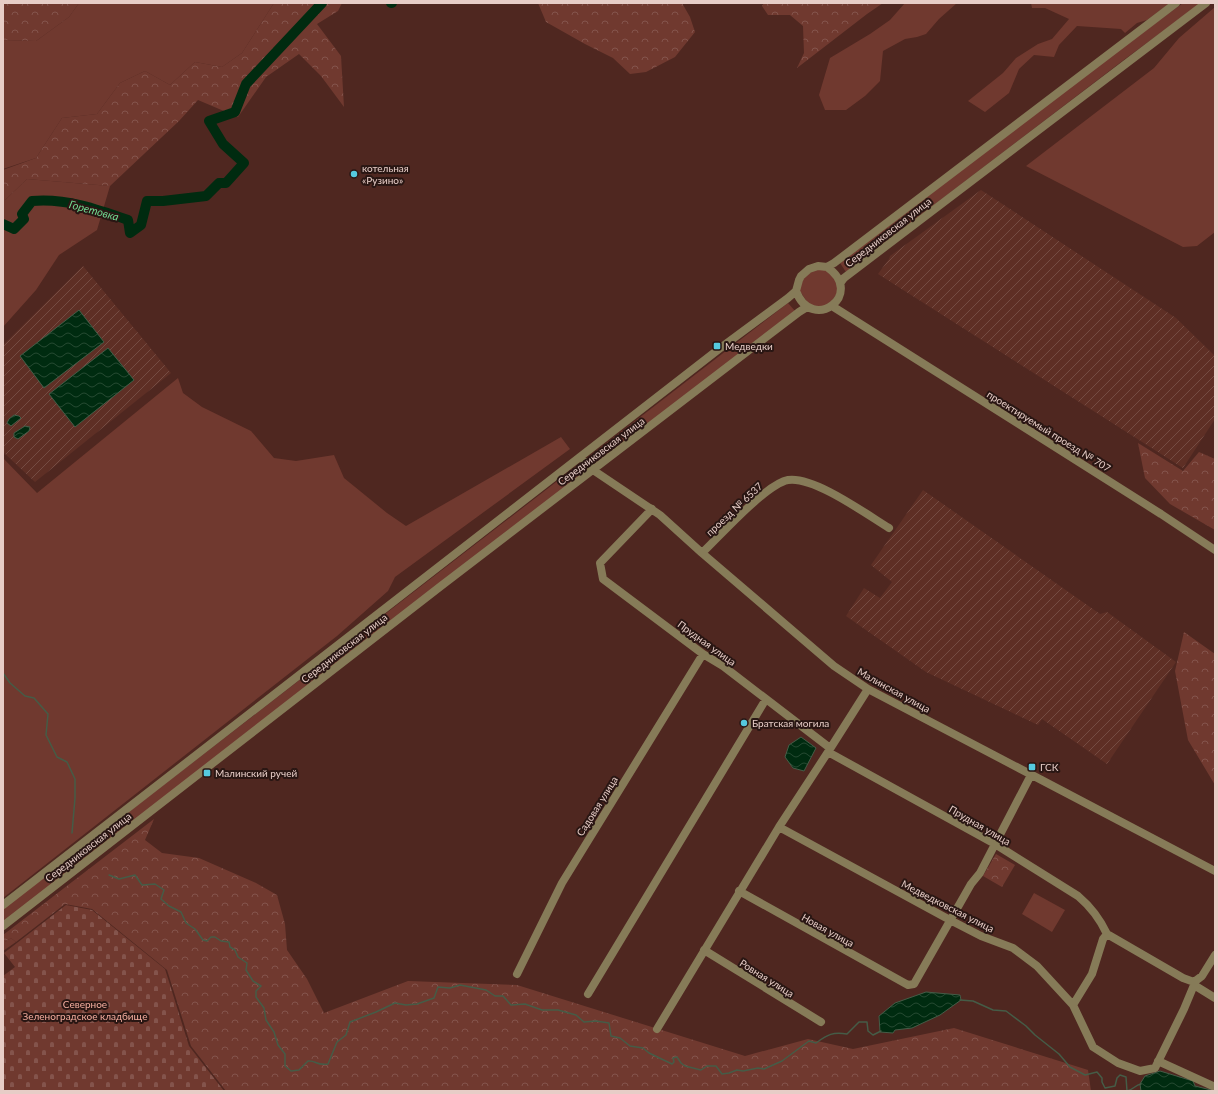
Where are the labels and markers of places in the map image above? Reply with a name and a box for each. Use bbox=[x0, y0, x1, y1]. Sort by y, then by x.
place label: котельная «Рузино» bbox=[362, 162, 409, 186]
marker: котельная «Рузино» bbox=[349, 169, 359, 179]
place label: Медведки bbox=[725, 340, 773, 352]
marker: Медведки bbox=[712, 341, 722, 351]
place label: Братская могила bbox=[752, 717, 829, 729]
marker: Братская могила bbox=[739, 718, 749, 728]
place label: ГСК bbox=[1040, 761, 1059, 773]
marker: ГСК bbox=[1027, 762, 1037, 772]
place label: Малинский ручей bbox=[215, 767, 297, 779]
marker: Малинский ручей bbox=[202, 768, 212, 778]

